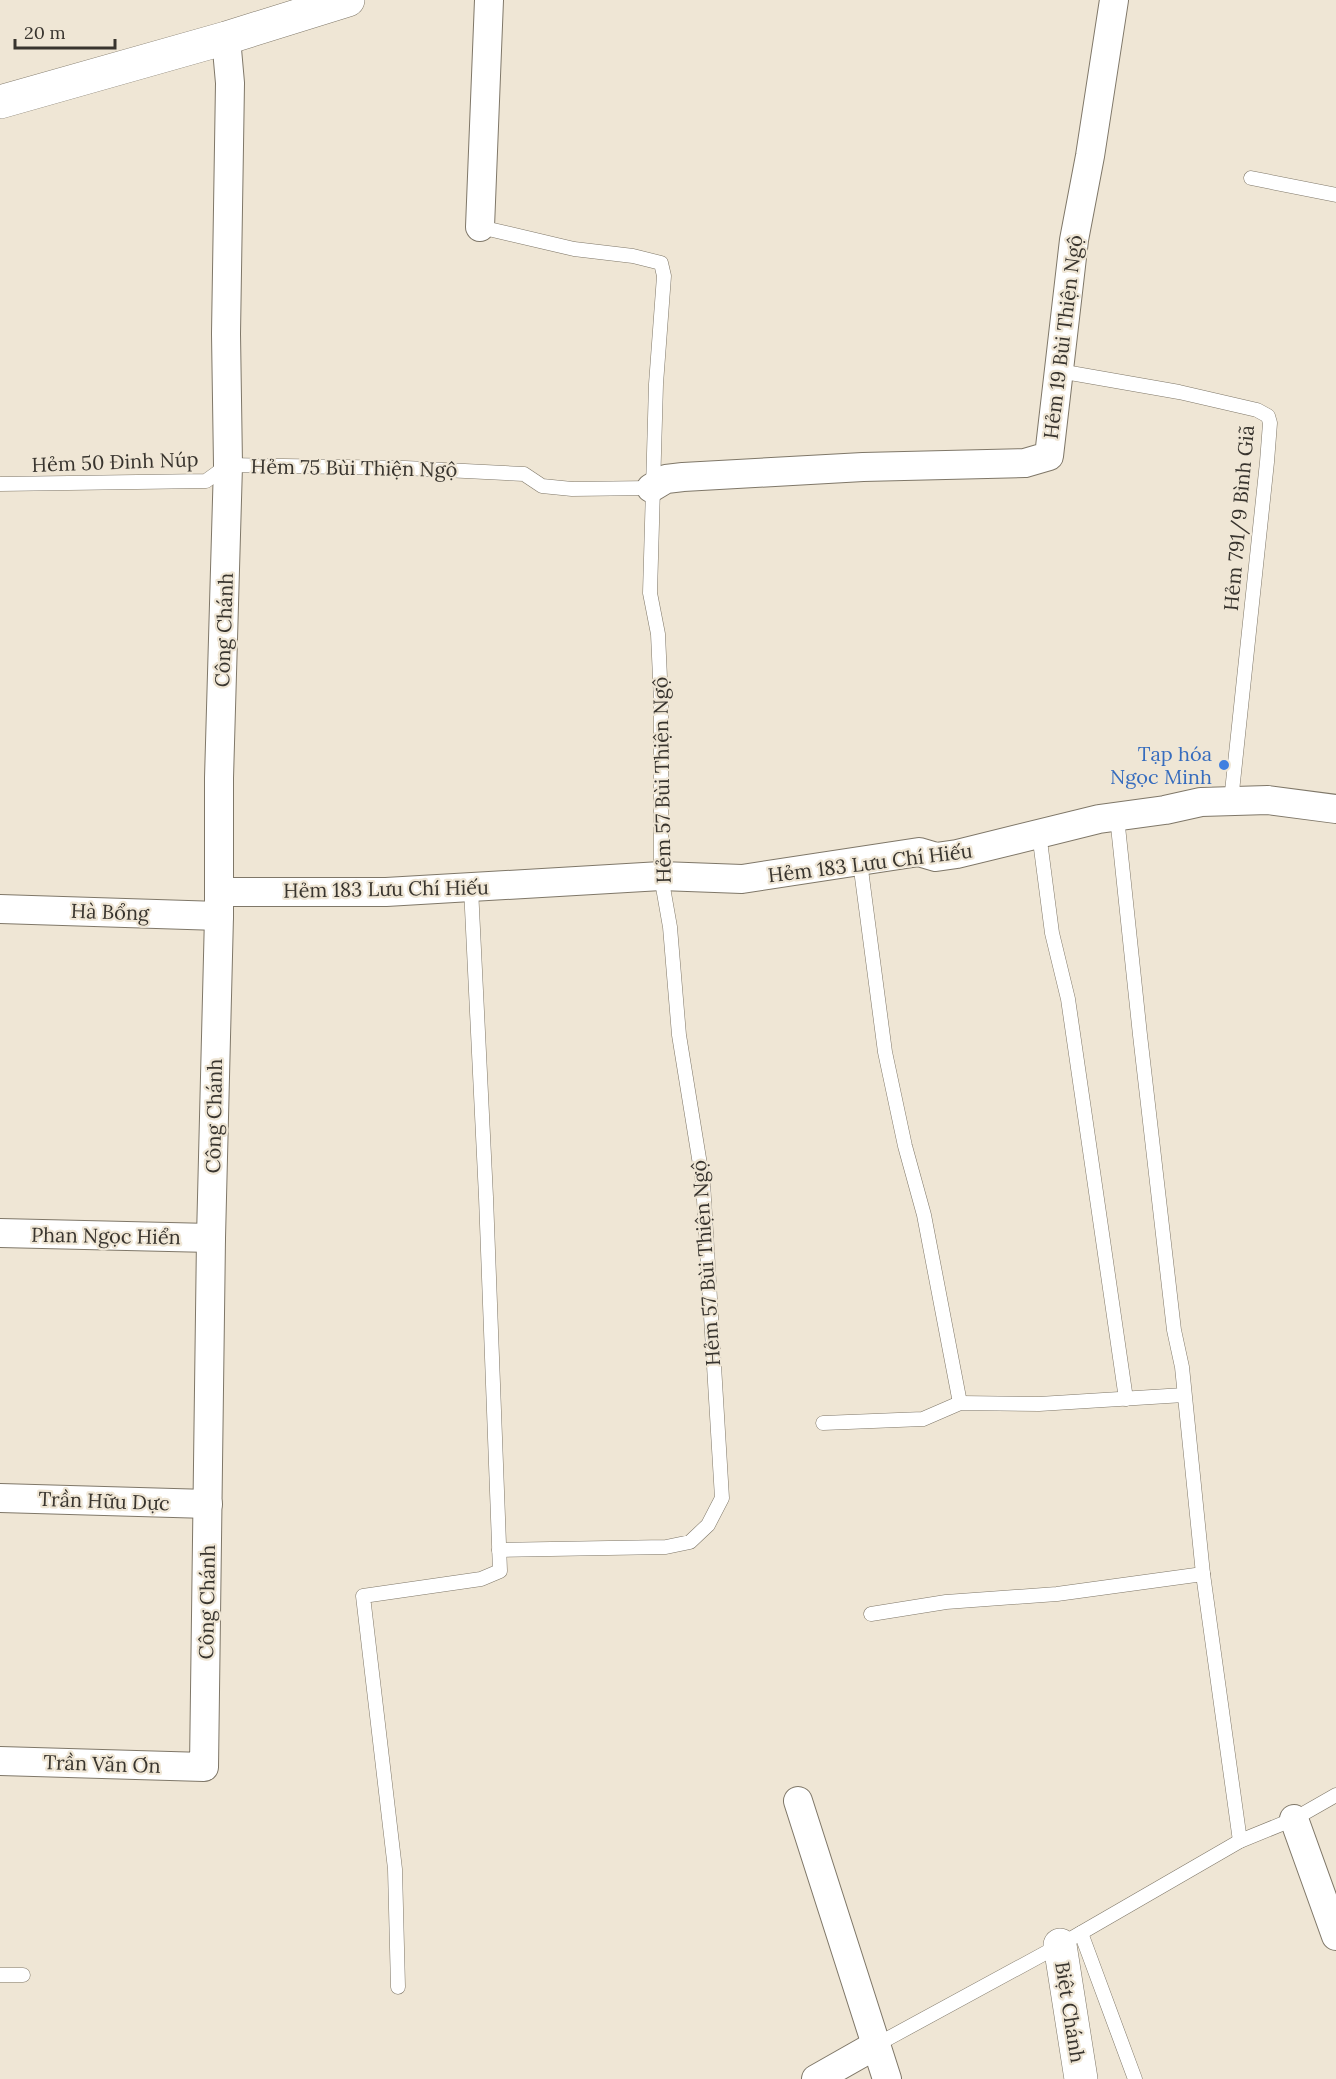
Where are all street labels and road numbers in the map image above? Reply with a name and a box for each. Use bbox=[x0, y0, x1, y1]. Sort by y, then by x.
street label: Hẻm 19 Bùi Thiện Ngộ bbox=[1038, 234, 1087, 440]
street label: Hẻm 791/9 Bình Giã bbox=[1218, 424, 1260, 612]
street label: Hẻm 50 Đinh Núp bbox=[31, 446, 199, 477]
street label: Hẻm 75 Bùi Thiện Ngộ bbox=[250, 453, 458, 482]
street label: Công Chánh bbox=[209, 572, 238, 688]
street label: Hẻm 57 Bùi Thiện Ngộ bbox=[647, 676, 676, 884]
street label: Hẻm 183 Lưu Chí Hiếu bbox=[766, 838, 974, 887]
street label: Hẻm 183 Lưu Chí Hiếu bbox=[283, 874, 489, 903]
street label: Hà Bổng bbox=[70, 898, 151, 925]
street label: Công Chánh bbox=[200, 1058, 227, 1173]
street label: Hẻm 57 Bùi Thiện Ngộ bbox=[686, 1159, 725, 1367]
street label: Phan Ngọc Hiển bbox=[31, 1222, 181, 1249]
street label: Trần Hữu Dực bbox=[38, 1486, 170, 1515]
street label: Công Chánh bbox=[193, 1544, 220, 1659]
street label: Trần Văn Ơn bbox=[43, 1749, 161, 1778]
street label: Biệt Chánh bbox=[1050, 1960, 1091, 2064]

